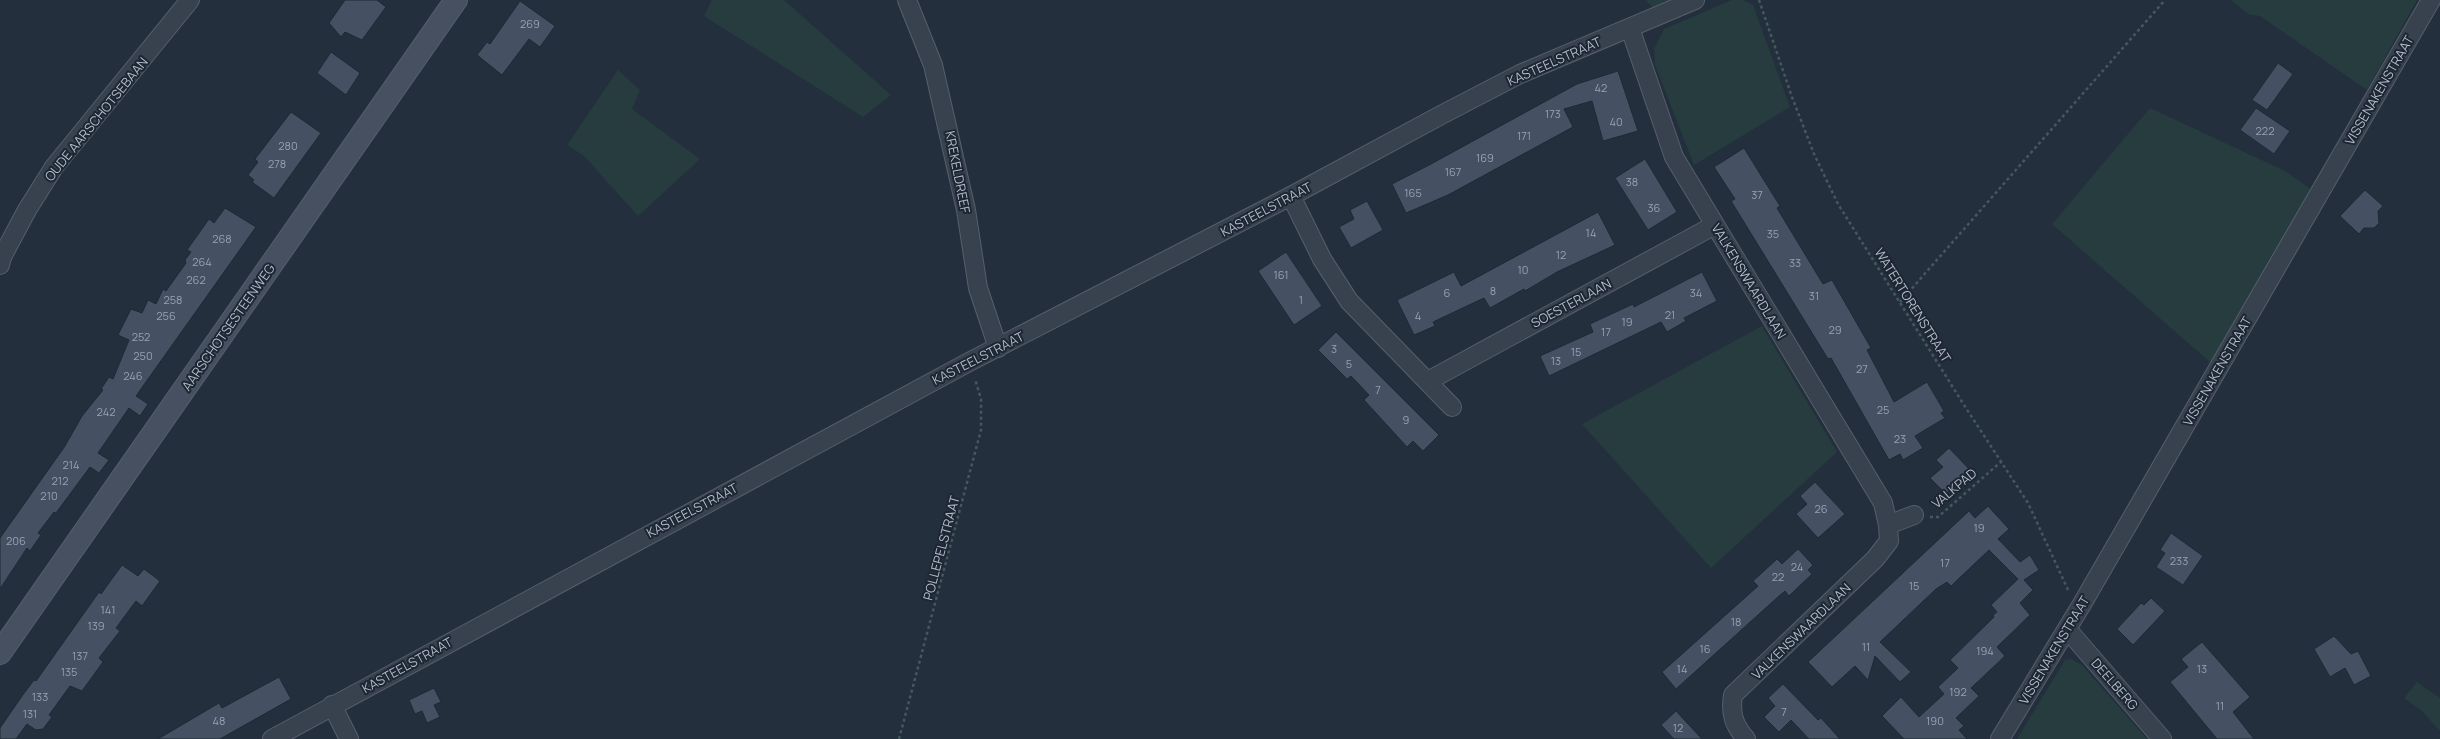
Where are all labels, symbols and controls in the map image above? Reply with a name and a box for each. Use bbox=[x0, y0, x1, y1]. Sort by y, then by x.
house number: 269 bbox=[520, 16, 540, 31]
street label: KASTEELSTRAAT bbox=[1504, 32, 1604, 90]
street label: VISSENAKENSTRAAT bbox=[2340, 32, 2418, 148]
street label: OUDE AARSCHOTSEBAAN bbox=[40, 53, 152, 185]
house number: 42 bbox=[1595, 80, 1607, 95]
house number: 173 bbox=[1545, 106, 1561, 121]
house number: 40 bbox=[1609, 114, 1623, 129]
house number: 222 bbox=[2256, 123, 2274, 138]
house number: 171 bbox=[1517, 128, 1531, 143]
street label: KREKELDREEF bbox=[941, 129, 975, 215]
house number: 280 bbox=[278, 138, 298, 153]
house number: 169 bbox=[1476, 150, 1494, 165]
house number: 278 bbox=[268, 156, 286, 171]
house number: 167 bbox=[1445, 164, 1461, 179]
house number: 38 bbox=[1626, 174, 1638, 189]
street label: KASTEELSTRAAT bbox=[1217, 177, 1315, 241]
house number: 165 bbox=[1404, 185, 1422, 200]
house number: 37 bbox=[1751, 187, 1763, 202]
house number: 36 bbox=[1648, 200, 1661, 215]
street label: VALKENSWAARDLAAN bbox=[1707, 220, 1791, 342]
house number: 14 bbox=[1586, 225, 1596, 240]
house number: 35 bbox=[1767, 226, 1779, 241]
house number: 268 bbox=[212, 231, 232, 246]
street label: WATERTORENSTRAAT bbox=[1870, 244, 1956, 366]
house number: 12 bbox=[1556, 247, 1566, 262]
house number: 264 bbox=[192, 254, 212, 269]
house number: 33 bbox=[1789, 255, 1801, 270]
street label: AARSCHOTSESTEENWEG bbox=[177, 260, 279, 394]
house number: 10 bbox=[1517, 262, 1529, 277]
house number: 161 bbox=[1273, 267, 1289, 282]
house number: 262 bbox=[186, 272, 206, 287]
street label: SOESTERLAAN bbox=[1528, 274, 1614, 332]
house number: 8 bbox=[1490, 283, 1496, 298]
house number: 6 bbox=[1444, 285, 1451, 300]
house number: 34 bbox=[1690, 285, 1702, 300]
house number: 31 bbox=[1809, 288, 1819, 303]
house number: 258 bbox=[163, 292, 183, 307]
house number: 1 bbox=[1299, 292, 1303, 307]
house number: 21 bbox=[1665, 307, 1675, 322]
house number: 256 bbox=[156, 308, 176, 323]
house number: 4 bbox=[1415, 308, 1421, 323]
street label: VISSENAKENSTRAAT bbox=[2178, 313, 2256, 429]
house number: 19 bbox=[1621, 314, 1633, 329]
house number: 29 bbox=[1828, 322, 1842, 337]
house number: 17 bbox=[1601, 324, 1611, 339]
street label: KASTEELSTRAAT bbox=[929, 327, 1027, 389]
house number: 252 bbox=[132, 329, 150, 344]
house number: 3 bbox=[1331, 341, 1337, 356]
house number: 15 bbox=[1571, 344, 1581, 359]
house number: 250 bbox=[133, 348, 153, 363]
house number: 13 bbox=[1551, 353, 1561, 368]
house number: 5 bbox=[1346, 356, 1352, 371]
house number: 27 bbox=[1856, 361, 1868, 376]
house number: 246 bbox=[123, 368, 143, 383]
house number: 7 bbox=[1375, 382, 1381, 397]
house number: 25 bbox=[1877, 402, 1889, 417]
house number: 242 bbox=[97, 404, 115, 419]
house number: 9 bbox=[1403, 412, 1410, 427]
house number: 23 bbox=[1894, 431, 1906, 446]
house number: 214 bbox=[62, 457, 80, 472]
street label: VALKPAD bbox=[1928, 464, 1981, 512]
house number: 212 bbox=[52, 473, 68, 488]
street label: KASTEELSTRAAT bbox=[643, 478, 741, 542]
house number: 210 bbox=[40, 488, 58, 503]
street label: POLLEPELSTRAAT bbox=[918, 493, 964, 602]
house number: 26 bbox=[1814, 501, 1828, 516]
house number: 19 bbox=[1973, 520, 1985, 535]
house number: 206 bbox=[6, 533, 26, 548]
house number: 233 bbox=[2170, 553, 2188, 568]
house number: 17 bbox=[1940, 555, 1950, 570]
house number: 24 bbox=[1791, 559, 1803, 574]
house number: 22 bbox=[1772, 569, 1784, 584]
house number: 15 bbox=[1909, 578, 1919, 593]
street label: VALKENSWAARDLAAN bbox=[1748, 579, 1854, 683]
street label: VISSENAKENSTRAAT bbox=[2014, 592, 2094, 708]
house number: 141 bbox=[100, 602, 116, 617]
house number: 18 bbox=[1731, 614, 1741, 629]
house number: 139 bbox=[87, 618, 105, 633]
street label: KASTEELSTRAAT bbox=[359, 633, 456, 697]
house number: 11 bbox=[1862, 639, 1870, 654]
house number: 16 bbox=[1699, 641, 1711, 656]
house number: 194 bbox=[1976, 643, 1994, 658]
house number: 137 bbox=[72, 648, 88, 663]
street label: DEELBERG bbox=[2088, 654, 2142, 714]
house number: 14 bbox=[1677, 661, 1687, 676]
house number: 13 bbox=[2197, 661, 2207, 676]
house number: 135 bbox=[61, 664, 77, 679]
house number: 192 bbox=[1949, 684, 1967, 699]
house number: 133 bbox=[32, 689, 48, 704]
house number: 11 bbox=[2216, 698, 2224, 713]
house number: 7 bbox=[1781, 704, 1787, 719]
house number: 131 bbox=[23, 706, 37, 721]
house number: 48 bbox=[213, 713, 225, 728]
house number: 190 bbox=[1926, 713, 1944, 728]
house number: 12 bbox=[1673, 720, 1683, 735]

